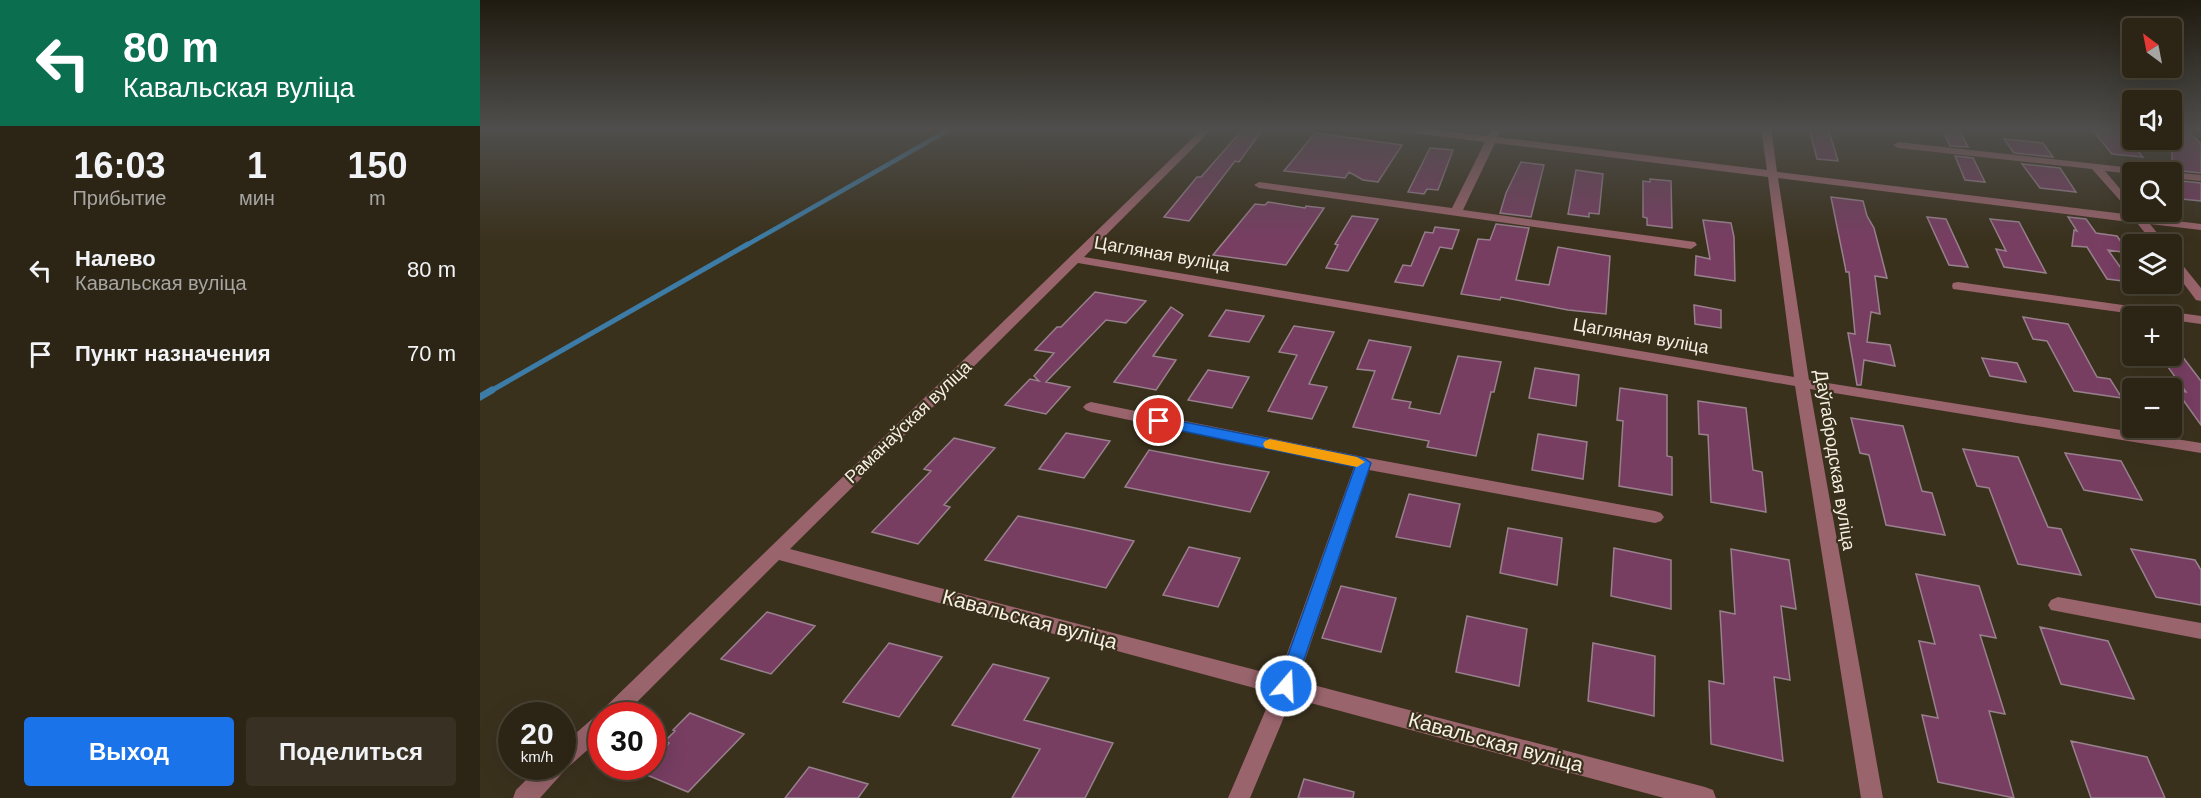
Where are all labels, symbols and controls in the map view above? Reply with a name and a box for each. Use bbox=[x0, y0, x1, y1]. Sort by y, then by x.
north arrow bbox=[2122, 18, 2182, 78]
map controls bbox=[2122, 18, 2182, 438]
icon: left bbox=[24, 24, 102, 102]
text: 80 m bbox=[123, 24, 219, 71]
text: Кавальская вуліца bbox=[123, 73, 355, 103]
button: sound bbox=[2122, 90, 2182, 150]
text: 16:03 bbox=[73, 145, 166, 186]
text: 1 bbox=[247, 145, 267, 186]
text: 150 bbox=[347, 145, 407, 186]
button: search bbox=[2122, 162, 2182, 222]
text: Прибытие bbox=[72, 187, 166, 209]
text: мин bbox=[239, 187, 275, 209]
text: m bbox=[369, 187, 386, 209]
street label: Цагляная вуліца bbox=[1093, 232, 1232, 276]
button: layers bbox=[2122, 234, 2182, 294]
text: Налево bbox=[75, 246, 156, 271]
icon: left bbox=[24, 254, 57, 287]
text: 80 m bbox=[407, 257, 456, 282]
text: Кавальская вуліца bbox=[75, 272, 247, 294]
button: + bbox=[2122, 306, 2182, 366]
street label: Цагляная вуліца bbox=[1572, 314, 1711, 358]
icon: arrive bbox=[24, 338, 57, 371]
text: Пункт назначения bbox=[75, 341, 271, 366]
text: 70 m bbox=[407, 341, 456, 366]
street label: Раманаўская вуліца bbox=[841, 356, 976, 487]
street label: Даўгабродская вуліца bbox=[1811, 368, 1859, 553]
button: − bbox=[2122, 378, 2182, 438]
pin bbox=[1133, 395, 1184, 446]
icon: arrive bbox=[1142, 404, 1175, 437]
street label: Кавальская вуліца bbox=[940, 585, 1120, 653]
position arrow bbox=[1254, 654, 1318, 718]
speed limit sign: 30 bbox=[588, 702, 666, 780]
street label: Кавальская вуліца bbox=[1406, 708, 1586, 776]
button: Выход bbox=[24, 717, 234, 786]
button: Поделиться bbox=[246, 717, 456, 786]
text: 20 bbox=[520, 717, 554, 750]
text: km/h bbox=[521, 748, 553, 765]

